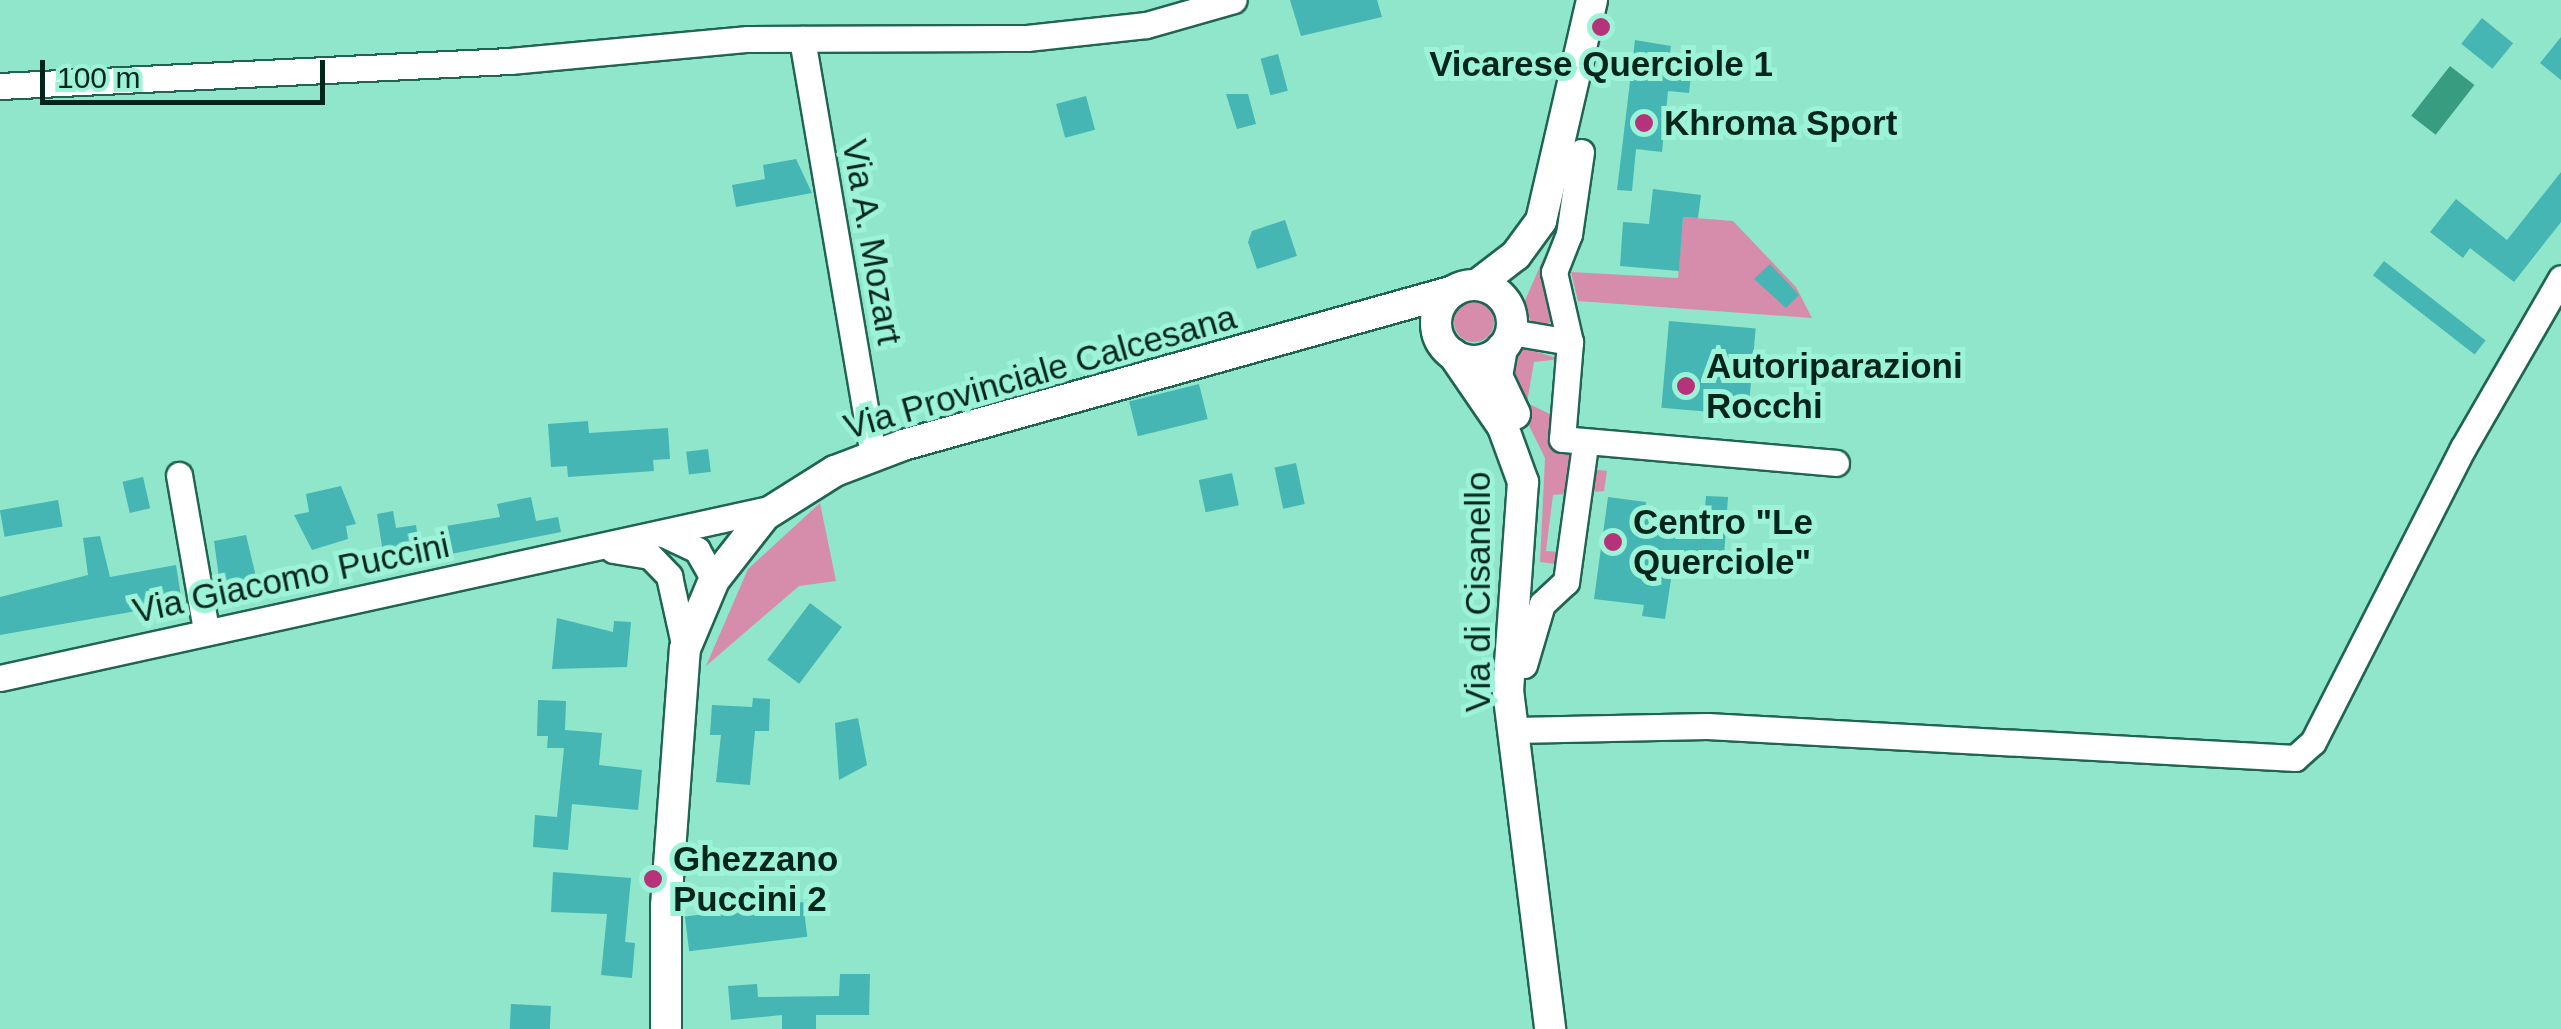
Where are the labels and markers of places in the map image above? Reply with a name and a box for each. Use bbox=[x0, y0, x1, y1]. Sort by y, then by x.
marker: Vicarese Querciole 1 bbox=[1590, 16, 1612, 38]
place label: Vicarese Querciole 1 bbox=[1429, 43, 1773, 85]
place label: Khroma Sport bbox=[1664, 102, 1897, 144]
marker: Khroma Sport bbox=[1633, 112, 1655, 134]
place label: Autoriparazioni Rocchi bbox=[1706, 345, 1963, 427]
marker: Autoriparazioni Rocchi bbox=[1675, 375, 1697, 397]
place label: Centro "Le Querciole" bbox=[1633, 501, 1813, 583]
marker: Centro "Le Querciole" bbox=[1602, 531, 1624, 553]
place label: Ghezzano Puccini 2 bbox=[673, 838, 838, 920]
marker: Ghezzano Puccini 2 bbox=[642, 868, 664, 890]

